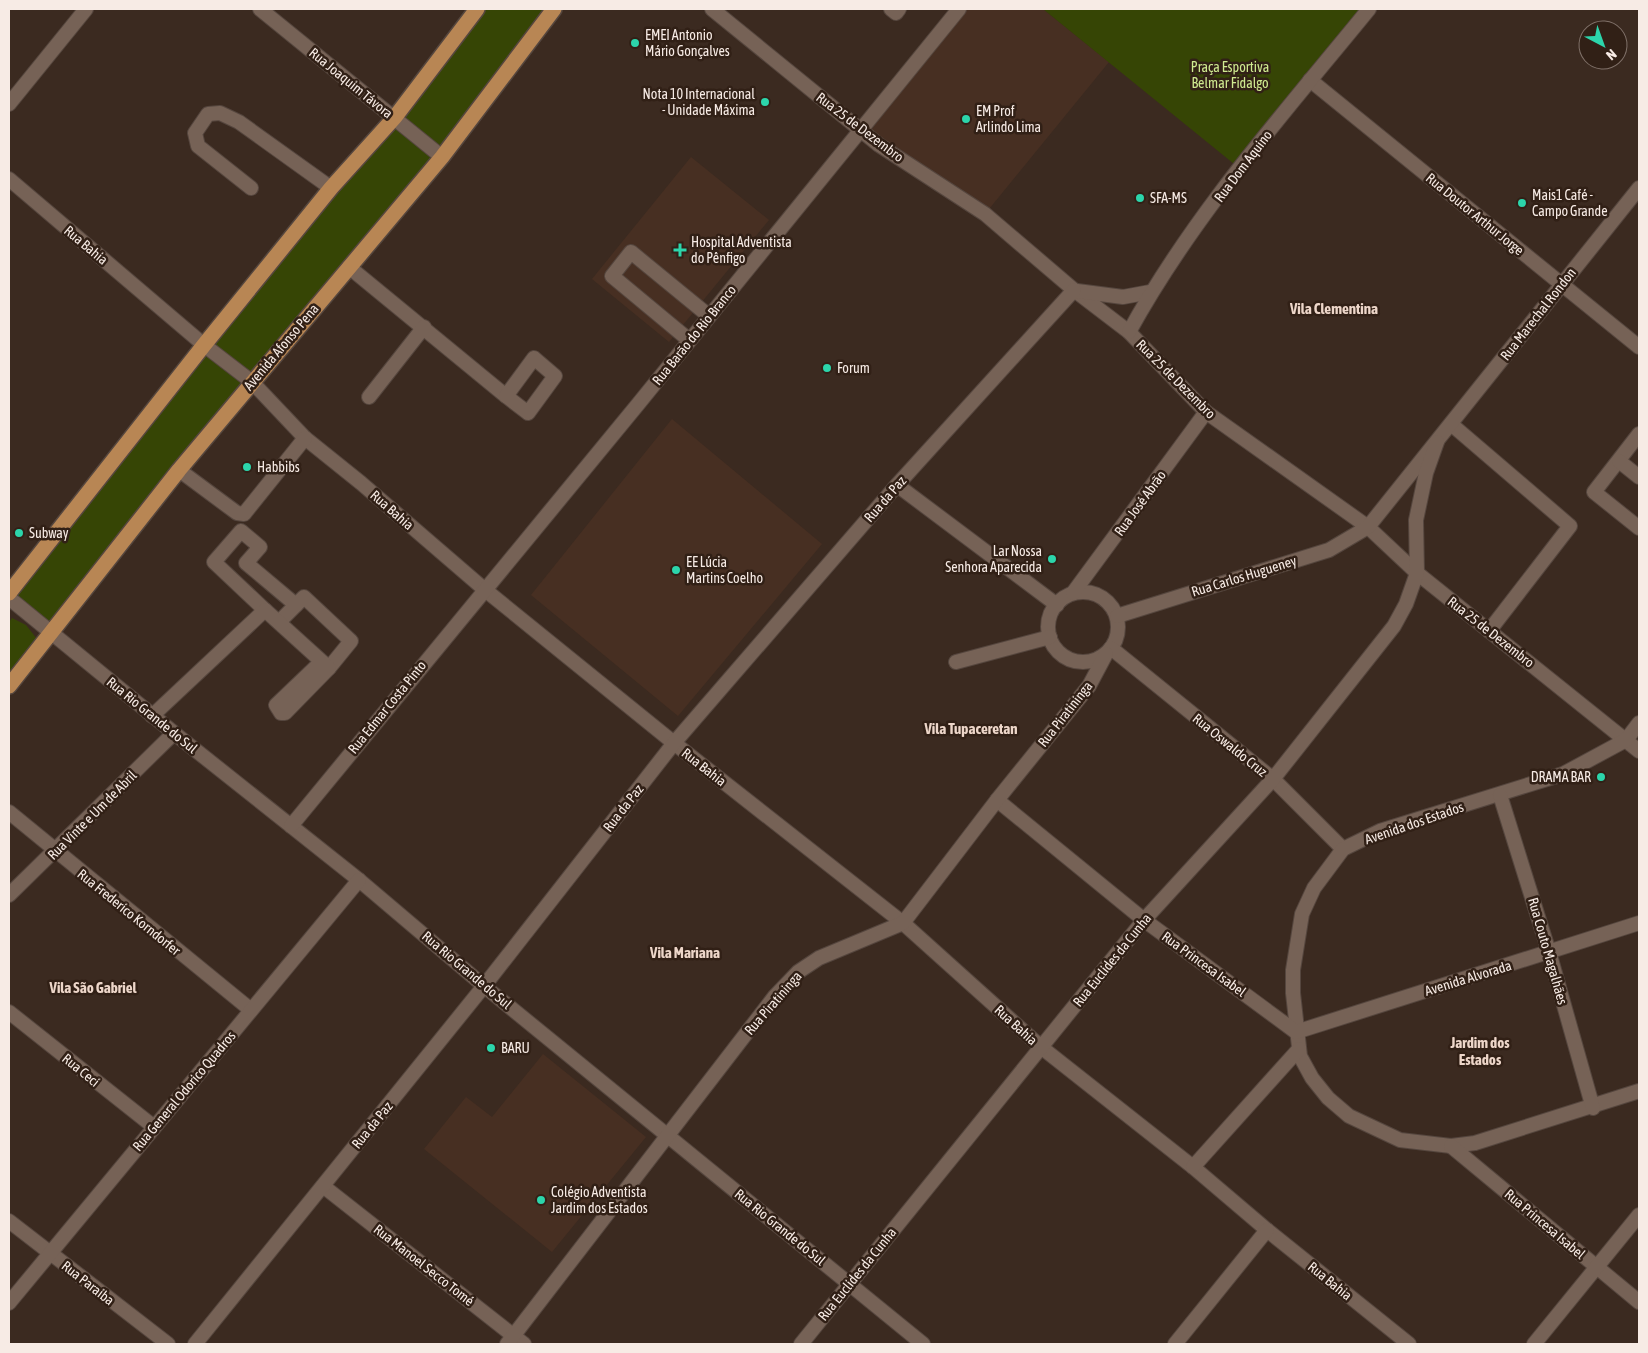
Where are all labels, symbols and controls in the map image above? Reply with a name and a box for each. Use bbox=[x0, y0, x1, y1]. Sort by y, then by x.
north arrow bbox=[1578, 20, 1628, 70]
place label: EMEI Antonio Mário Gonçalves bbox=[645, 27, 730, 59]
marker: EMEI Antonio Mário Gonçalves bbox=[629, 37, 641, 49]
street label: Rua Joaquim Távora bbox=[306, 44, 396, 122]
text: N bbox=[1603, 46, 1620, 64]
park label: Praça Esportiva Belmar Fidalgo bbox=[1191, 59, 1269, 91]
place label: Nota 10 Internacional - Unidade Máxima bbox=[643, 86, 755, 118]
street label: Rua 25 de Dezembro bbox=[813, 89, 907, 165]
marker: Nota 10 Internacional - Unidade Máxima bbox=[759, 96, 771, 108]
place label: EM Prof Arlindo Lima bbox=[976, 103, 1041, 135]
marker: EM Prof Arlindo Lima bbox=[960, 113, 972, 125]
street label: Rua Dom Aquino bbox=[1211, 127, 1275, 205]
street label: Rua Doutor Arthur Jorge bbox=[1423, 170, 1527, 258]
place label: Mais1 Café - Campo Grande bbox=[1532, 187, 1608, 219]
place label: SFA-MS bbox=[1150, 190, 1187, 206]
marker: SFA-MS bbox=[1134, 192, 1146, 204]
marker: Mais1 Café - Campo Grande bbox=[1516, 197, 1528, 209]
street label: Rua Bahia bbox=[61, 222, 111, 268]
place label: Hospital Adventista do Pênfigo bbox=[691, 234, 792, 266]
marker: Hospital Adventista do Pênfigo bbox=[673, 243, 687, 257]
street label: Rua Marechal Rondon bbox=[1497, 265, 1579, 363]
street label: Rua Barão do Rio Branco bbox=[649, 282, 739, 388]
district label: Vila Clementina bbox=[1289, 300, 1378, 317]
street label: Avenida Afonso Pena bbox=[240, 301, 322, 393]
street label: Rua 25 de Dezembro bbox=[1133, 336, 1219, 422]
place label: Forum bbox=[837, 360, 870, 376]
marker: Forum bbox=[821, 362, 833, 374]
place label: Habbibs bbox=[257, 459, 300, 475]
marker: Habbibs bbox=[241, 461, 253, 473]
street label: Rua José Abrão bbox=[1111, 467, 1169, 539]
street label: Rua da Paz bbox=[861, 473, 909, 525]
street label: Rua Bahia bbox=[367, 487, 417, 533]
place label: Subway bbox=[29, 525, 69, 541]
marker: Subway bbox=[13, 527, 25, 539]
place label: Lar Nossa Senhora Aparecida bbox=[945, 543, 1042, 575]
street label: Rua Carlos Hugueney bbox=[1190, 552, 1299, 600]
marker: Lar Nossa Senhora Aparecida bbox=[1046, 553, 1058, 565]
place label: EE Lúcia Martins Coelho bbox=[686, 554, 763, 586]
marker: EE Lúcia Martins Coelho bbox=[670, 564, 682, 576]
street label: Rua 25 de Dezembro bbox=[1445, 593, 1537, 671]
street label: Rua Edmar Costa Pinto bbox=[345, 657, 429, 757]
street label: Rua Rio Grande do Sul bbox=[103, 674, 201, 757]
street label: Rua Piratininga bbox=[1034, 678, 1096, 750]
street label: Rua Oswaldo Cruz bbox=[1190, 710, 1270, 780]
district label: Vila Tupaceretan bbox=[923, 720, 1018, 737]
street label: Rua Bahia bbox=[679, 745, 729, 789]
street label: Rua Vinte e Um de Abril bbox=[44, 767, 140, 863]
place label: DRAMA BAR bbox=[1531, 769, 1591, 785]
marker: DRAMA BAR bbox=[1595, 771, 1607, 783]
street label: Rua da Paz bbox=[600, 781, 646, 835]
street label: Avenida dos Estados bbox=[1362, 799, 1466, 847]
street label: Rua Frederico Korndorfer bbox=[74, 866, 184, 959]
street label: Rua Couto Magalhães bbox=[1525, 896, 1571, 1006]
street label: Rua Euclides da Cunha bbox=[1070, 910, 1154, 1010]
street label: Rua Rio Grande do Sul bbox=[419, 928, 515, 1012]
street label: Rua Princesa Isabel bbox=[1159, 928, 1249, 1000]
district label: Vila Mariana bbox=[649, 944, 720, 961]
street label: Avenida Alvorada bbox=[1423, 957, 1513, 999]
street label: Rua Piratininga bbox=[741, 968, 805, 1038]
district label: Vila São Gabriel bbox=[49, 979, 137, 996]
street label: Rua Bahia bbox=[991, 1002, 1041, 1048]
street label: Rua General Odorico Quadros bbox=[129, 1028, 239, 1154]
district label: Jardim dos Estados bbox=[1449, 1034, 1510, 1068]
place label: BARU bbox=[501, 1040, 530, 1056]
marker: BARU bbox=[485, 1042, 497, 1054]
street label: Rua Ceci bbox=[59, 1050, 103, 1090]
street label: Rua da Paz bbox=[348, 1098, 396, 1152]
place label: Colégio Adventista Jardim dos Estados bbox=[551, 1184, 648, 1216]
street label: Rua Rio Grande do Sul bbox=[731, 1186, 829, 1269]
street label: Rua Princesa Isabel bbox=[1502, 1186, 1589, 1262]
marker: Colégio Adventista Jardim dos Estados bbox=[535, 1194, 547, 1206]
street label: Rua Manoel Secco Tomé bbox=[371, 1221, 477, 1309]
street label: Rua Euclides da Cunha bbox=[815, 1224, 899, 1324]
street label: Rua Paraíba bbox=[59, 1258, 117, 1308]
street label: Rua Bahia bbox=[1305, 1258, 1355, 1304]

